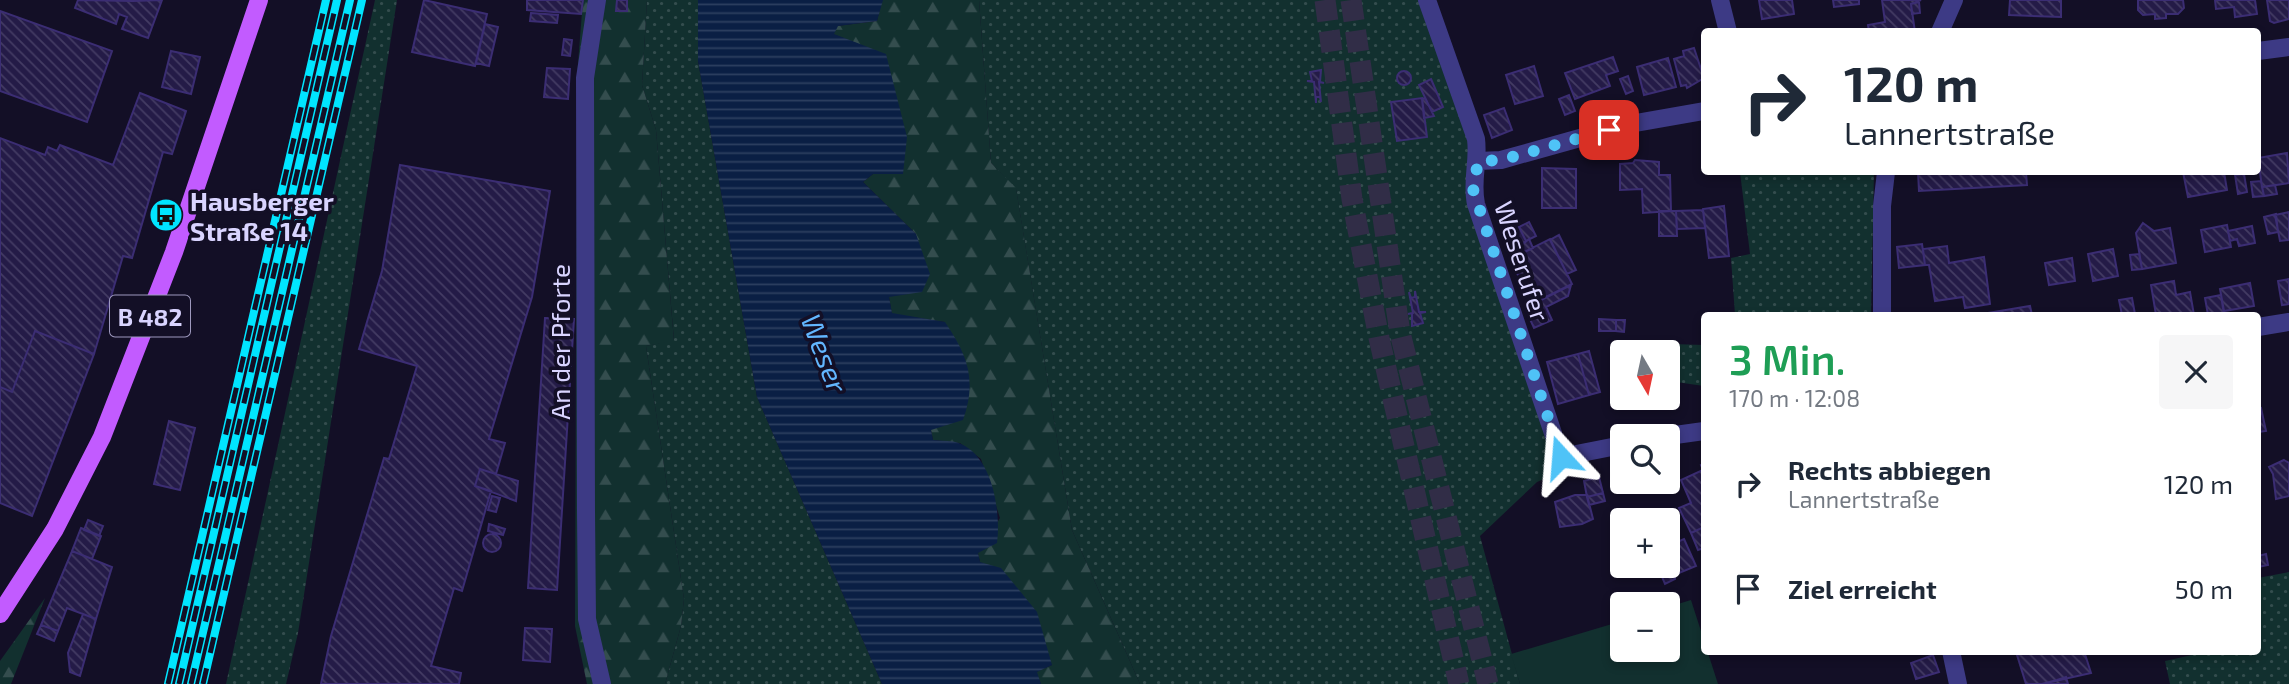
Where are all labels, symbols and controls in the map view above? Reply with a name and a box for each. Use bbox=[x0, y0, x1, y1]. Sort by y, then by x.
text: 120 m bbox=[1844, 53, 1978, 112]
icon: right bbox=[1729, 56, 1820, 147]
pin bbox=[1579, 100, 1639, 160]
icon: arrive bbox=[1590, 111, 1628, 149]
text: Lannertstraße bbox=[1844, 113, 2055, 151]
place label: Hausberger Straße 14 bbox=[190, 185, 334, 246]
bus stop icon: Hausberger Straße 14 bbox=[147, 196, 185, 234]
street label: Weserufer bbox=[1489, 197, 1557, 325]
street label: An der Pforte bbox=[544, 264, 575, 420]
road number: B 482 bbox=[110, 296, 190, 337]
water label: Weser bbox=[795, 309, 856, 398]
text: 3 Min. bbox=[1729, 333, 1846, 383]
button: close bbox=[2159, 335, 2233, 409]
north arrow bbox=[1610, 340, 1680, 410]
map controls bbox=[1610, 340, 1680, 662]
text: 170 m · 12:08 bbox=[1729, 384, 1860, 412]
position arrow bbox=[1524, 420, 1598, 494]
button: search bbox=[1610, 424, 1680, 494]
text: Rechts abbiegen bbox=[1788, 454, 1991, 485]
icon: right bbox=[1729, 465, 1767, 503]
text: 120 m bbox=[2164, 468, 2233, 499]
text: Lannertstraße bbox=[1788, 485, 1940, 513]
button: + bbox=[1610, 508, 1680, 578]
icon: arrive bbox=[1729, 570, 1767, 608]
text: Ziel erreicht bbox=[1788, 573, 1937, 604]
text: 50 m bbox=[2175, 573, 2233, 604]
button: − bbox=[1610, 592, 1680, 662]

